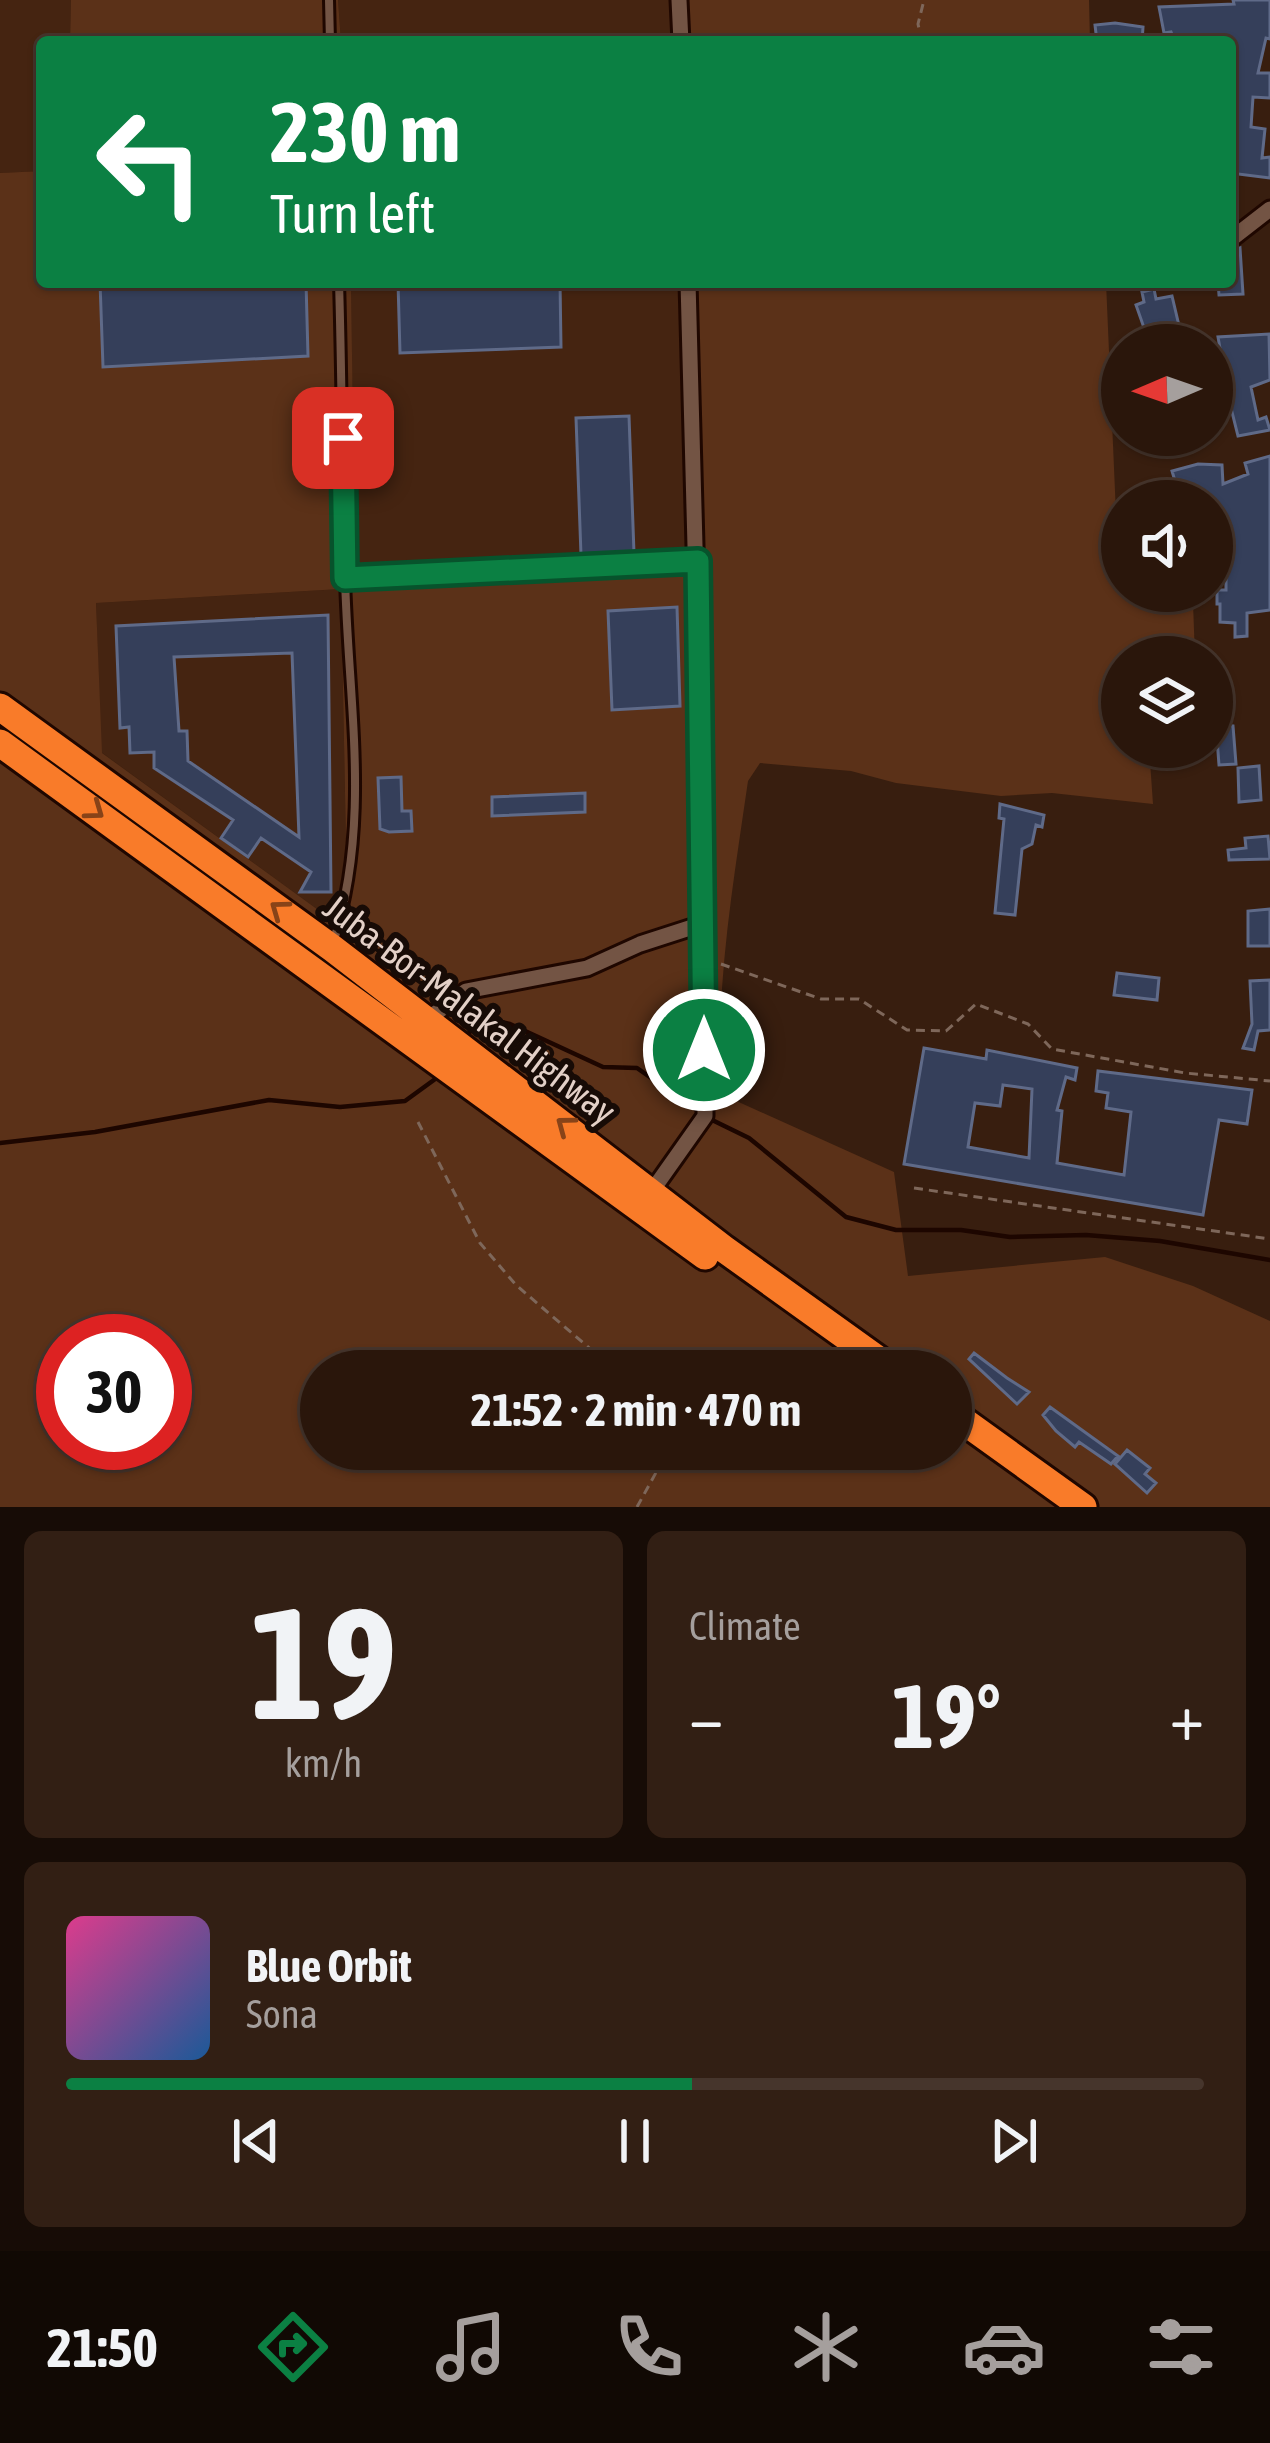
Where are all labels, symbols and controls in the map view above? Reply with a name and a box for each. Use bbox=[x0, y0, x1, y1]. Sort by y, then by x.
icon: left bbox=[72, 84, 228, 240]
text: 230 m bbox=[270, 84, 460, 180]
text: Turn left bbox=[270, 183, 435, 244]
north arrow bbox=[1101, 324, 1233, 456]
map controls bbox=[1101, 324, 1233, 768]
pin bbox=[292, 387, 394, 489]
icon: arrive bbox=[310, 405, 376, 471]
button: sound bbox=[1101, 480, 1233, 612]
button: layers bbox=[1101, 636, 1233, 768]
one-way arrow bbox=[82, 797, 103, 819]
street label: Juba-Bor-Malakal Highway bbox=[316, 886, 624, 1132]
one-way arrow bbox=[271, 902, 292, 924]
position arrow bbox=[641, 987, 767, 1113]
one-way arrow bbox=[557, 1118, 578, 1140]
speed limit sign: 30 bbox=[36, 1314, 192, 1470]
text: 21:52 · 2 min · 470 m bbox=[471, 1384, 801, 1436]
text: 19 bbox=[250, 1573, 397, 1752]
text: Climate bbox=[689, 1604, 801, 1648]
text: 19° bbox=[892, 1664, 1001, 1767]
text: − bbox=[689, 1678, 723, 1754]
text: + bbox=[1170, 1678, 1204, 1754]
text: km/h bbox=[285, 1741, 362, 1785]
text: Blue Orbit bbox=[246, 1940, 412, 1992]
text: Sona bbox=[246, 1992, 318, 2036]
icon: previous bbox=[223, 2108, 289, 2174]
icon: pause bbox=[602, 2108, 668, 2174]
icon: next bbox=[981, 2108, 1047, 2174]
icon: directions bbox=[251, 2305, 335, 2389]
icon: music bbox=[429, 2305, 513, 2389]
icon: phone bbox=[607, 2305, 691, 2389]
icon: climate bbox=[784, 2305, 868, 2389]
icon: car bbox=[962, 2305, 1046, 2389]
icon: filters bbox=[1139, 2305, 1223, 2389]
text: 21:50 bbox=[47, 2317, 158, 2378]

